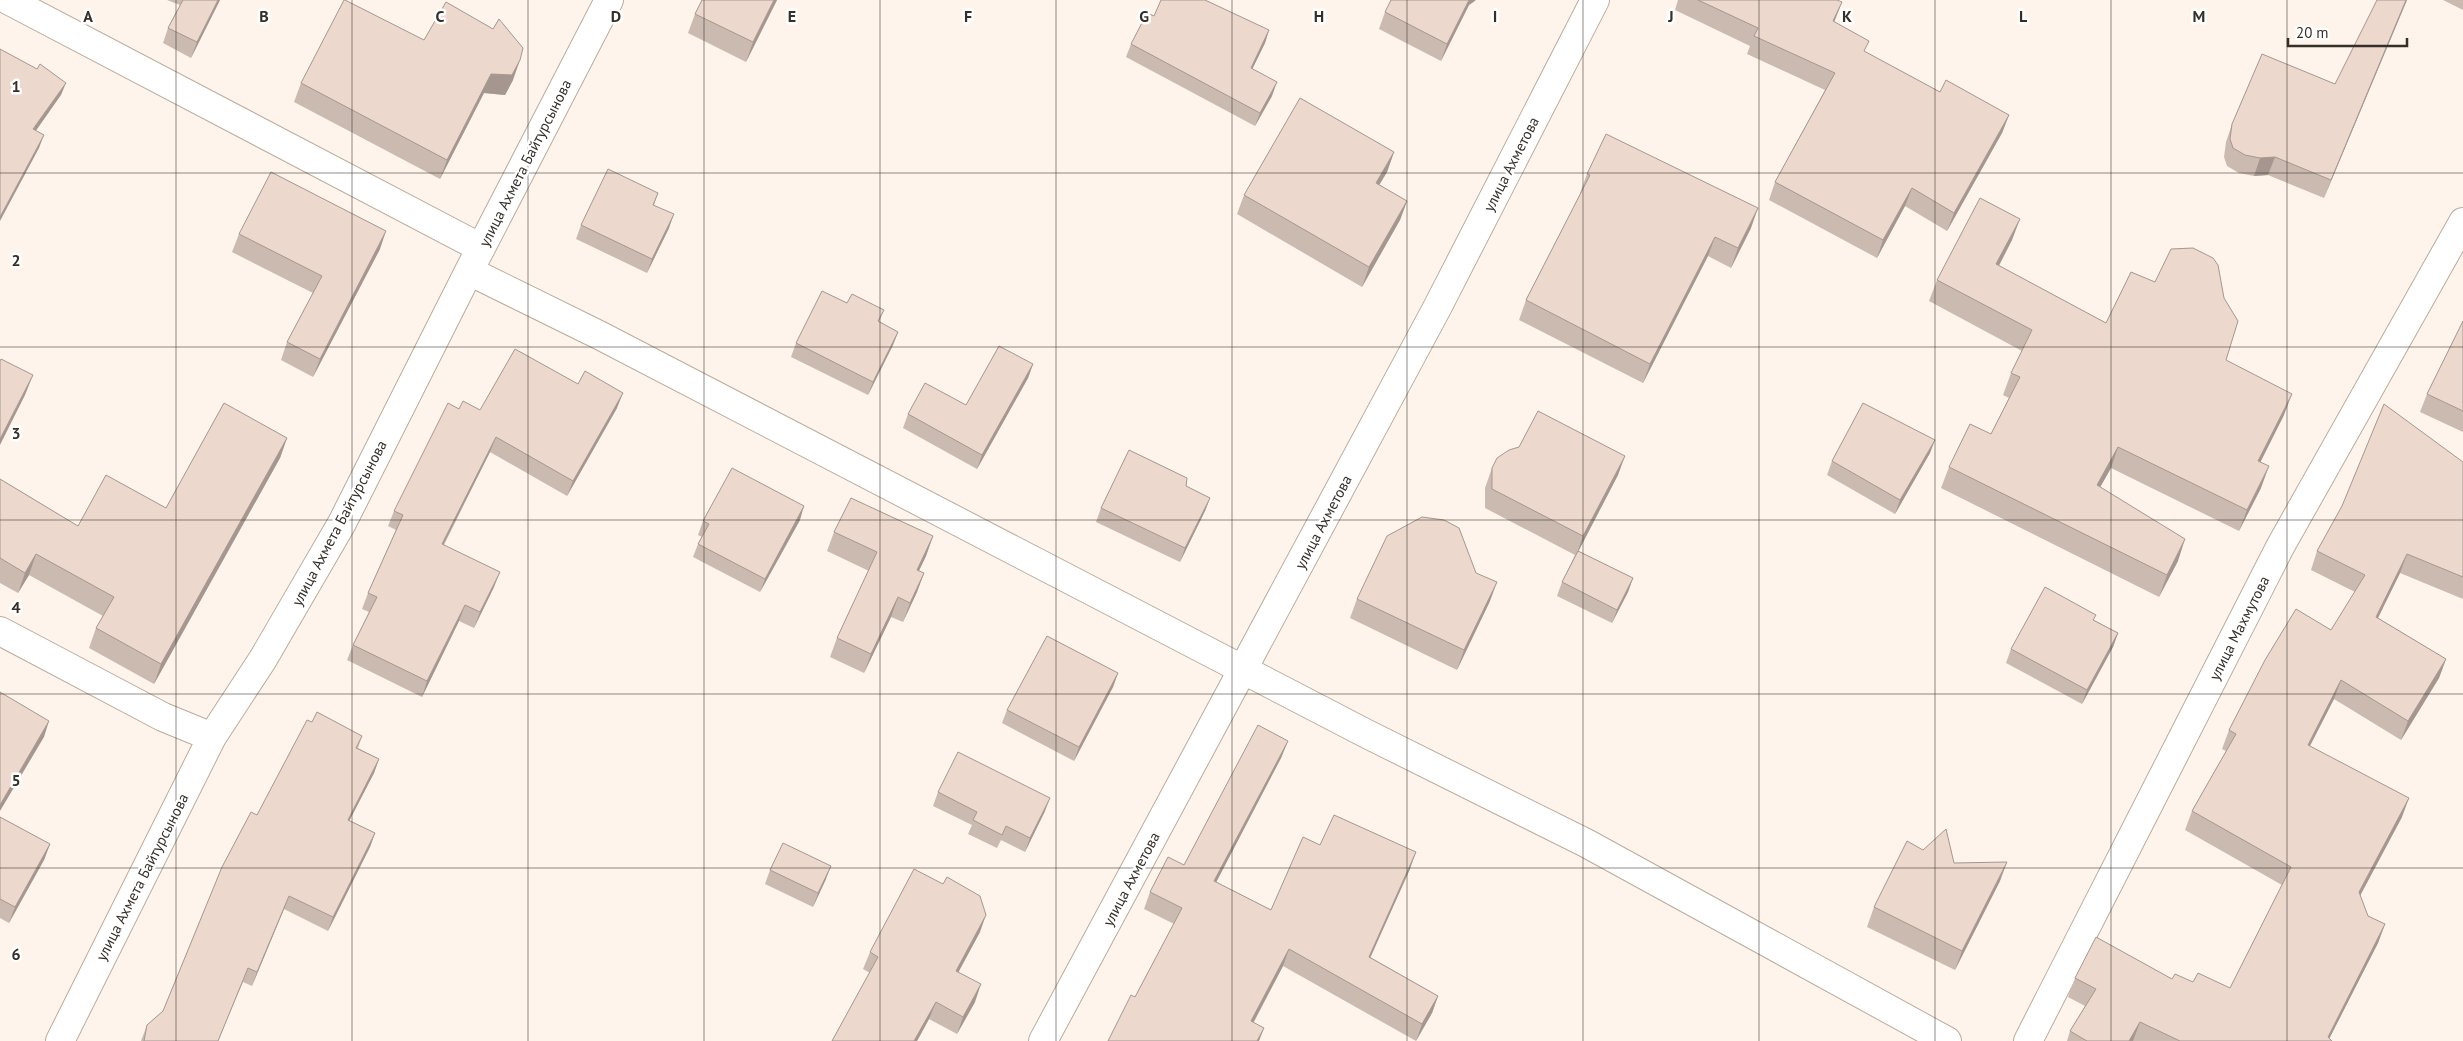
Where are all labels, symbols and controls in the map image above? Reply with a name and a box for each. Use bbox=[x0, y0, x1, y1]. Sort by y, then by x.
text: A bbox=[83, 6, 93, 26]
text: B bbox=[259, 6, 269, 26]
text: C bbox=[436, 6, 445, 26]
text: D bbox=[611, 6, 621, 26]
text: E bbox=[788, 6, 796, 26]
text: F bbox=[964, 6, 972, 26]
text: G bbox=[1139, 6, 1149, 26]
text: H bbox=[1314, 6, 1324, 26]
text: I bbox=[1493, 6, 1497, 26]
text: J bbox=[1667, 6, 1674, 26]
text: K bbox=[1842, 6, 1852, 26]
text: L bbox=[2019, 6, 2028, 26]
text: M bbox=[2193, 6, 2205, 26]
scale bar bbox=[2288, 15, 2407, 47]
text: 20 m bbox=[2296, 23, 2329, 42]
text: 1 bbox=[11, 76, 21, 96]
street label: улица Ахмета Байтурсынова bbox=[474, 76, 576, 250]
street label: улица Ахметова bbox=[1479, 113, 1543, 215]
text: 2 bbox=[11, 250, 21, 270]
text: 3 bbox=[11, 423, 21, 443]
street label: улица Ахмета Байтурсынова bbox=[287, 437, 391, 609]
street label: улица Ахметова bbox=[1290, 472, 1356, 572]
street label: улица Махмутова bbox=[2205, 573, 2273, 683]
text: 4 bbox=[11, 597, 21, 617]
text: 5 bbox=[11, 770, 21, 790]
street label: улица Ахмета Байтурсынова bbox=[91, 790, 193, 964]
street label: улица Ахметова bbox=[1098, 829, 1164, 929]
text: 6 bbox=[11, 944, 21, 964]

